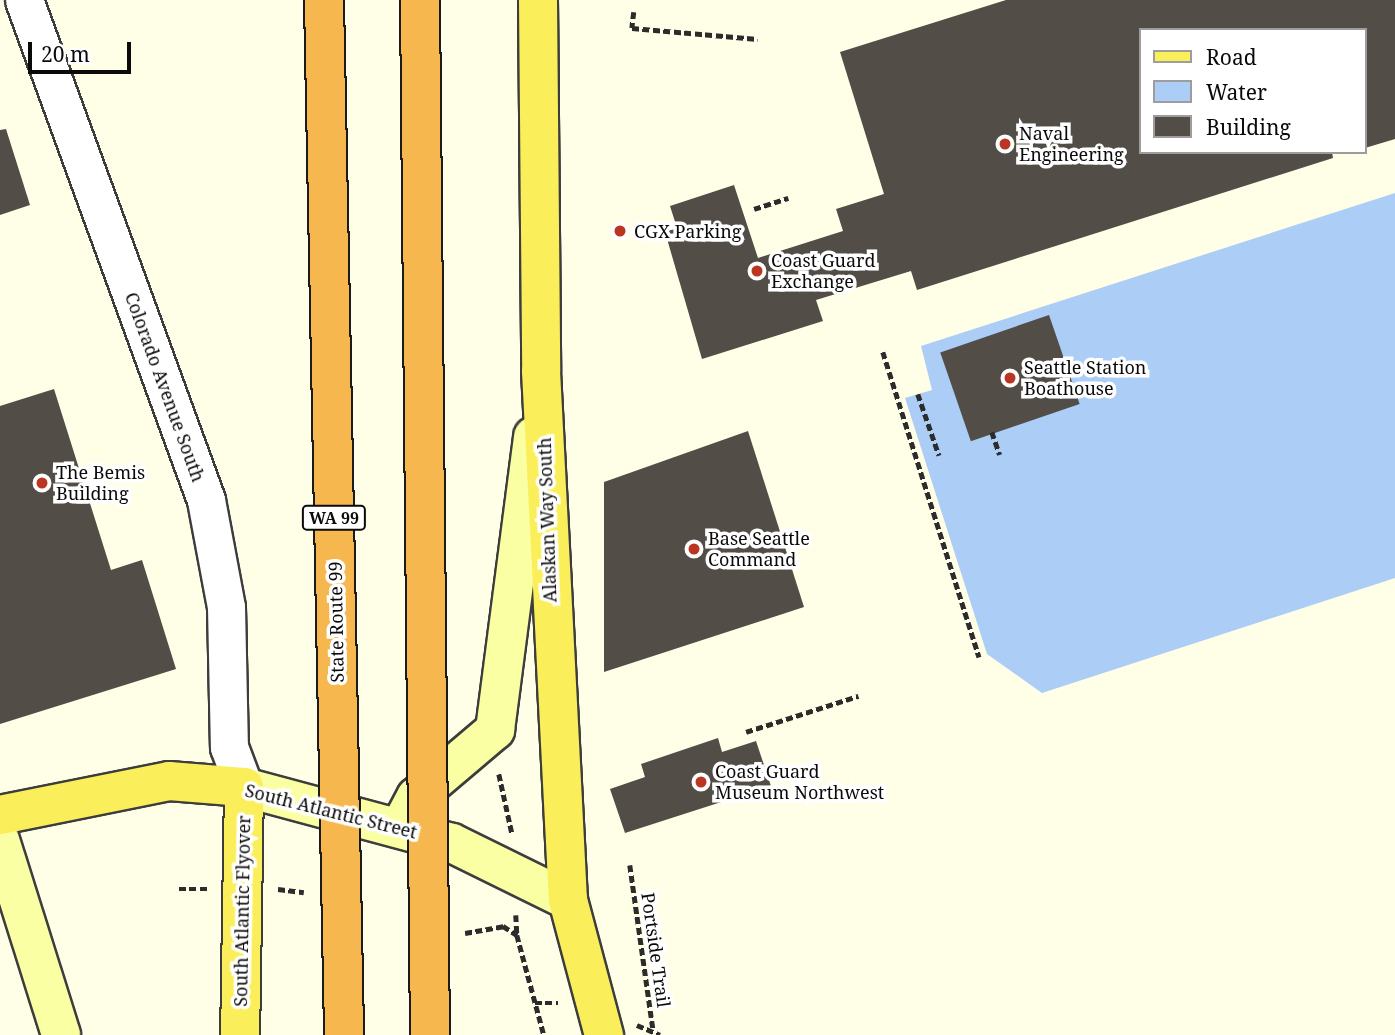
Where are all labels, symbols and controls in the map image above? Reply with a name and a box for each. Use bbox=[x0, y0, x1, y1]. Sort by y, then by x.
scale bar bbox=[32, 28, 135, 72]
legend bbox=[1140, 28, 1367, 154]
text: 20 m bbox=[41, 40, 90, 68]
text: Road bbox=[1206, 43, 1257, 71]
text: Water bbox=[1206, 78, 1267, 106]
text: Building bbox=[1206, 113, 1291, 141]
place label: Naval Engineering bbox=[1019, 123, 1124, 166]
marker: Naval Engineering bbox=[997, 136, 1013, 152]
place label: CGX Parking bbox=[634, 220, 742, 242]
marker: CGX Parking bbox=[612, 223, 628, 239]
place label: Coast Guard Exchange bbox=[771, 250, 876, 292]
marker: Coast Guard Exchange bbox=[749, 263, 765, 279]
street label: Colorado Avenue South bbox=[121, 289, 209, 485]
place label: Seattle Station Boathouse bbox=[1024, 357, 1146, 400]
marker: Seattle Station Boathouse bbox=[1002, 370, 1018, 386]
street label: Alaskan Way South bbox=[533, 437, 561, 603]
place label: The Bemis Building bbox=[56, 462, 145, 504]
marker: The Bemis Building bbox=[34, 475, 50, 491]
road number: WA 99 bbox=[301, 505, 367, 530]
place label: Base Seattle Command bbox=[708, 528, 810, 570]
marker: Base Seattle Command bbox=[686, 541, 702, 557]
street label: State Route 99 bbox=[324, 561, 348, 683]
place label: Coast Guard Museum Northwest bbox=[715, 761, 884, 804]
marker: Coast Guard Museum Northwest bbox=[693, 774, 709, 790]
street label: South Atlantic Street bbox=[243, 779, 419, 843]
street label: South Atlantic Flyover bbox=[230, 815, 254, 1007]
street label: Portside Trail bbox=[637, 891, 675, 1009]

